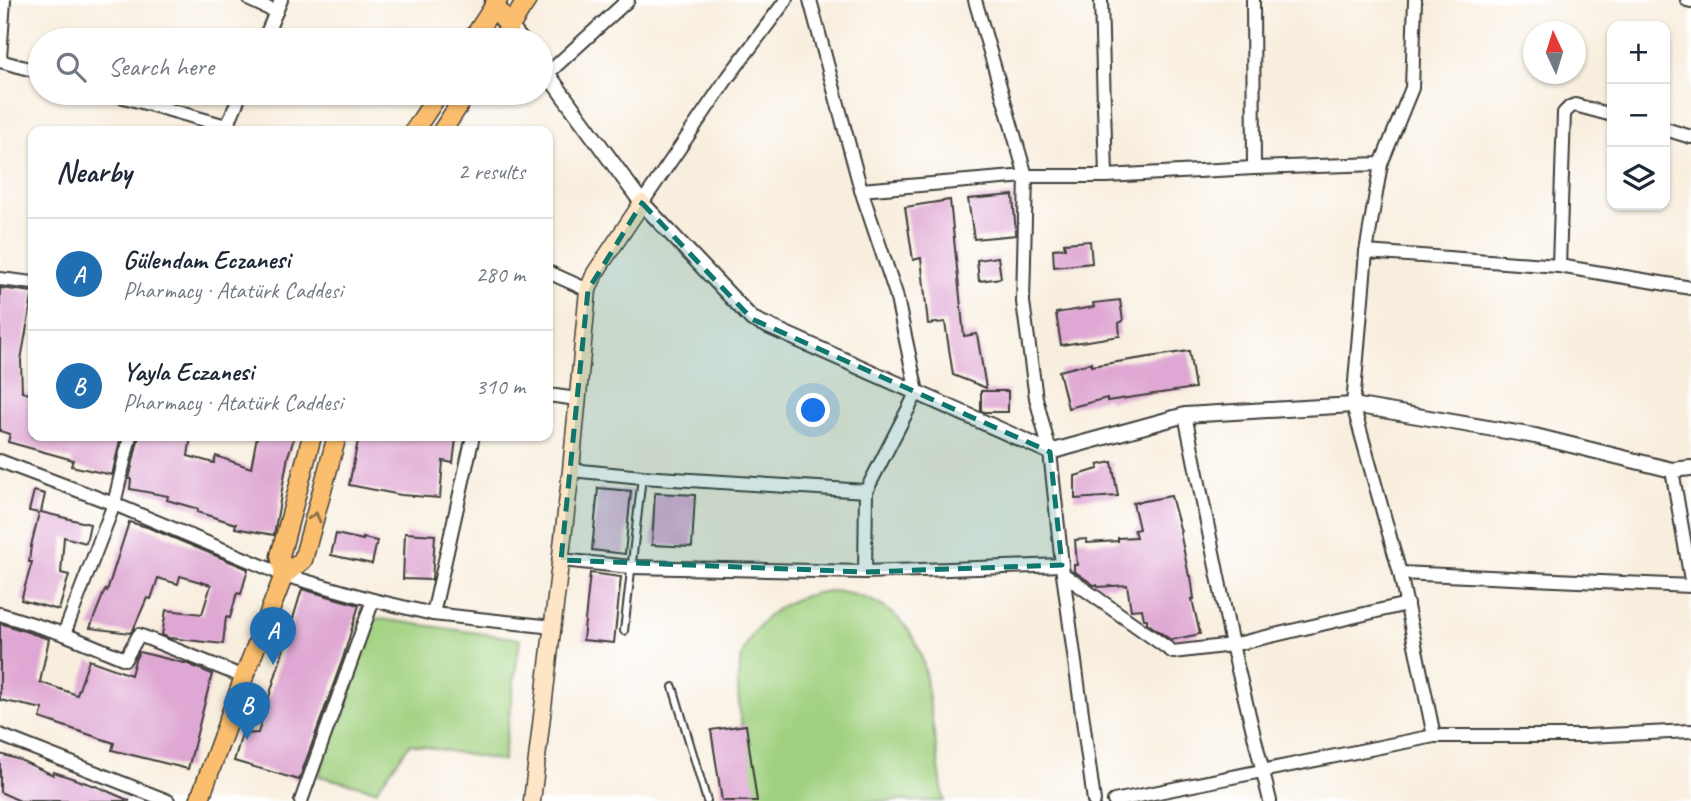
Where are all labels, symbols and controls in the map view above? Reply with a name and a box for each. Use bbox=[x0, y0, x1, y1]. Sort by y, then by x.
north arrow bbox=[1523, 21, 1586, 84]
map controls bbox=[1607, 21, 1670, 210]
button: + bbox=[1607, 21, 1670, 84]
search box bbox=[28, 28, 553, 105]
icon: search bbox=[52, 48, 90, 86]
text: Search here bbox=[108, 50, 214, 83]
button: − bbox=[1607, 84, 1670, 147]
button: layers bbox=[1607, 147, 1670, 210]
text: Nearby bbox=[56, 153, 132, 191]
text: 2 results bbox=[458, 157, 525, 186]
text: Gülendam Eczanesi bbox=[123, 243, 290, 276]
text: A bbox=[73, 260, 85, 289]
text: 280 m bbox=[476, 260, 525, 289]
text: Pharmacy · Atatürk Caddesi bbox=[123, 276, 343, 305]
text: Yayla Eczanesi bbox=[123, 355, 254, 388]
text: B bbox=[73, 372, 85, 401]
text: 310 m bbox=[476, 372, 525, 401]
text: Pharmacy · Atatürk Caddesi bbox=[123, 388, 343, 417]
your location bbox=[796, 393, 830, 427]
one-way arrow bbox=[306, 511, 321, 523]
pin: A bbox=[250, 607, 296, 665]
pin: B bbox=[224, 682, 270, 740]

